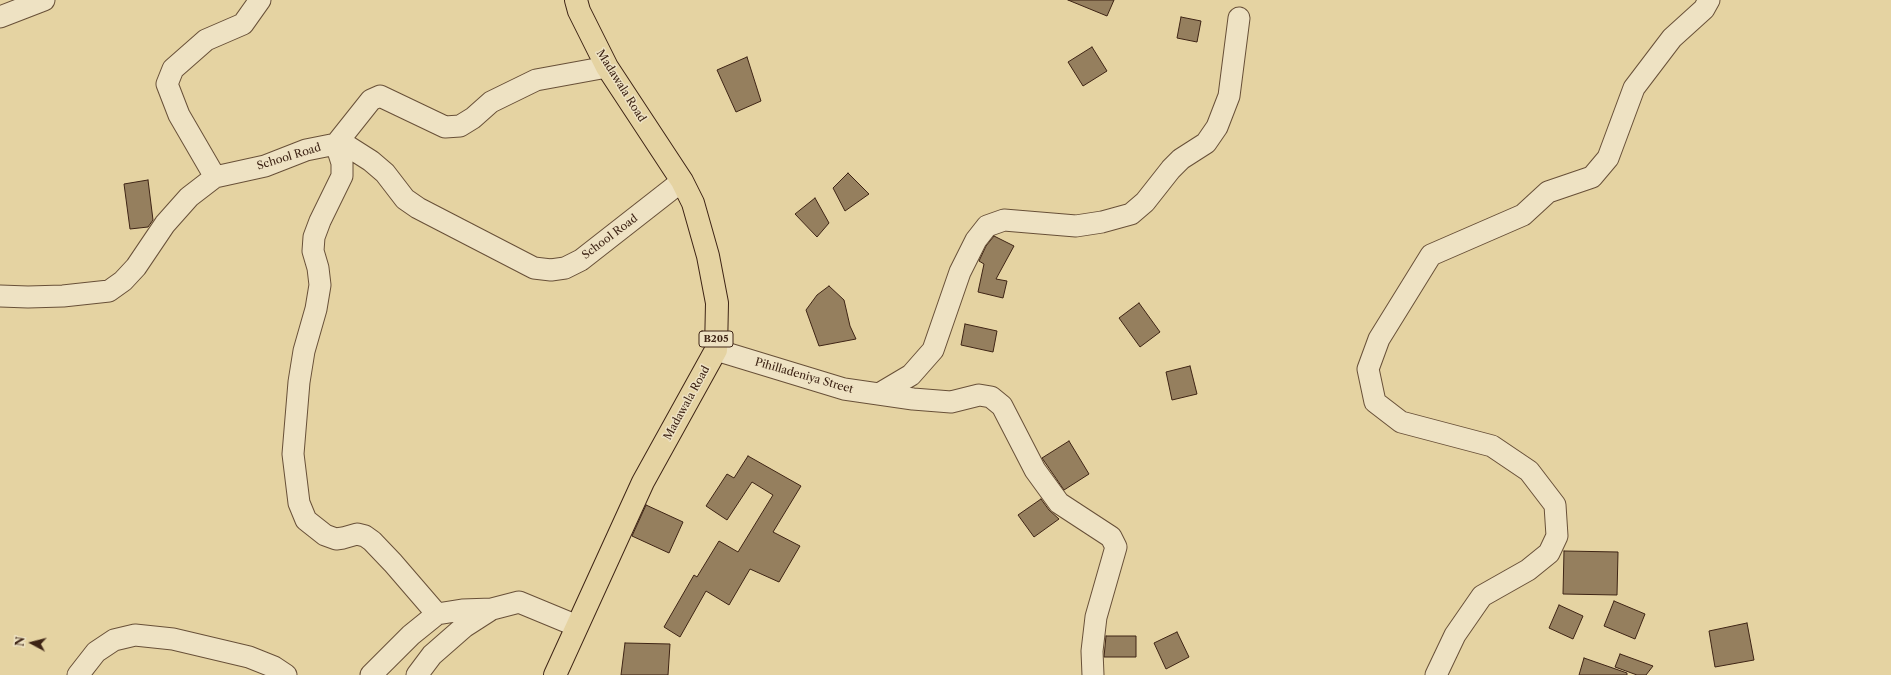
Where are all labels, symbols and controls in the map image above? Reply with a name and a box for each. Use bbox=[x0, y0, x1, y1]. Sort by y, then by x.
street label: Madawala Road bbox=[593, 47, 649, 125]
street label: School Road bbox=[255, 141, 323, 173]
street label: School Road bbox=[580, 212, 640, 262]
road number: B205 bbox=[699, 331, 733, 347]
street label: Pihilladeniya Street bbox=[753, 356, 855, 396]
street label: Madawala Road bbox=[661, 364, 713, 442]
north arrow bbox=[12, 623, 52, 663]
text: N bbox=[13, 636, 28, 647]

